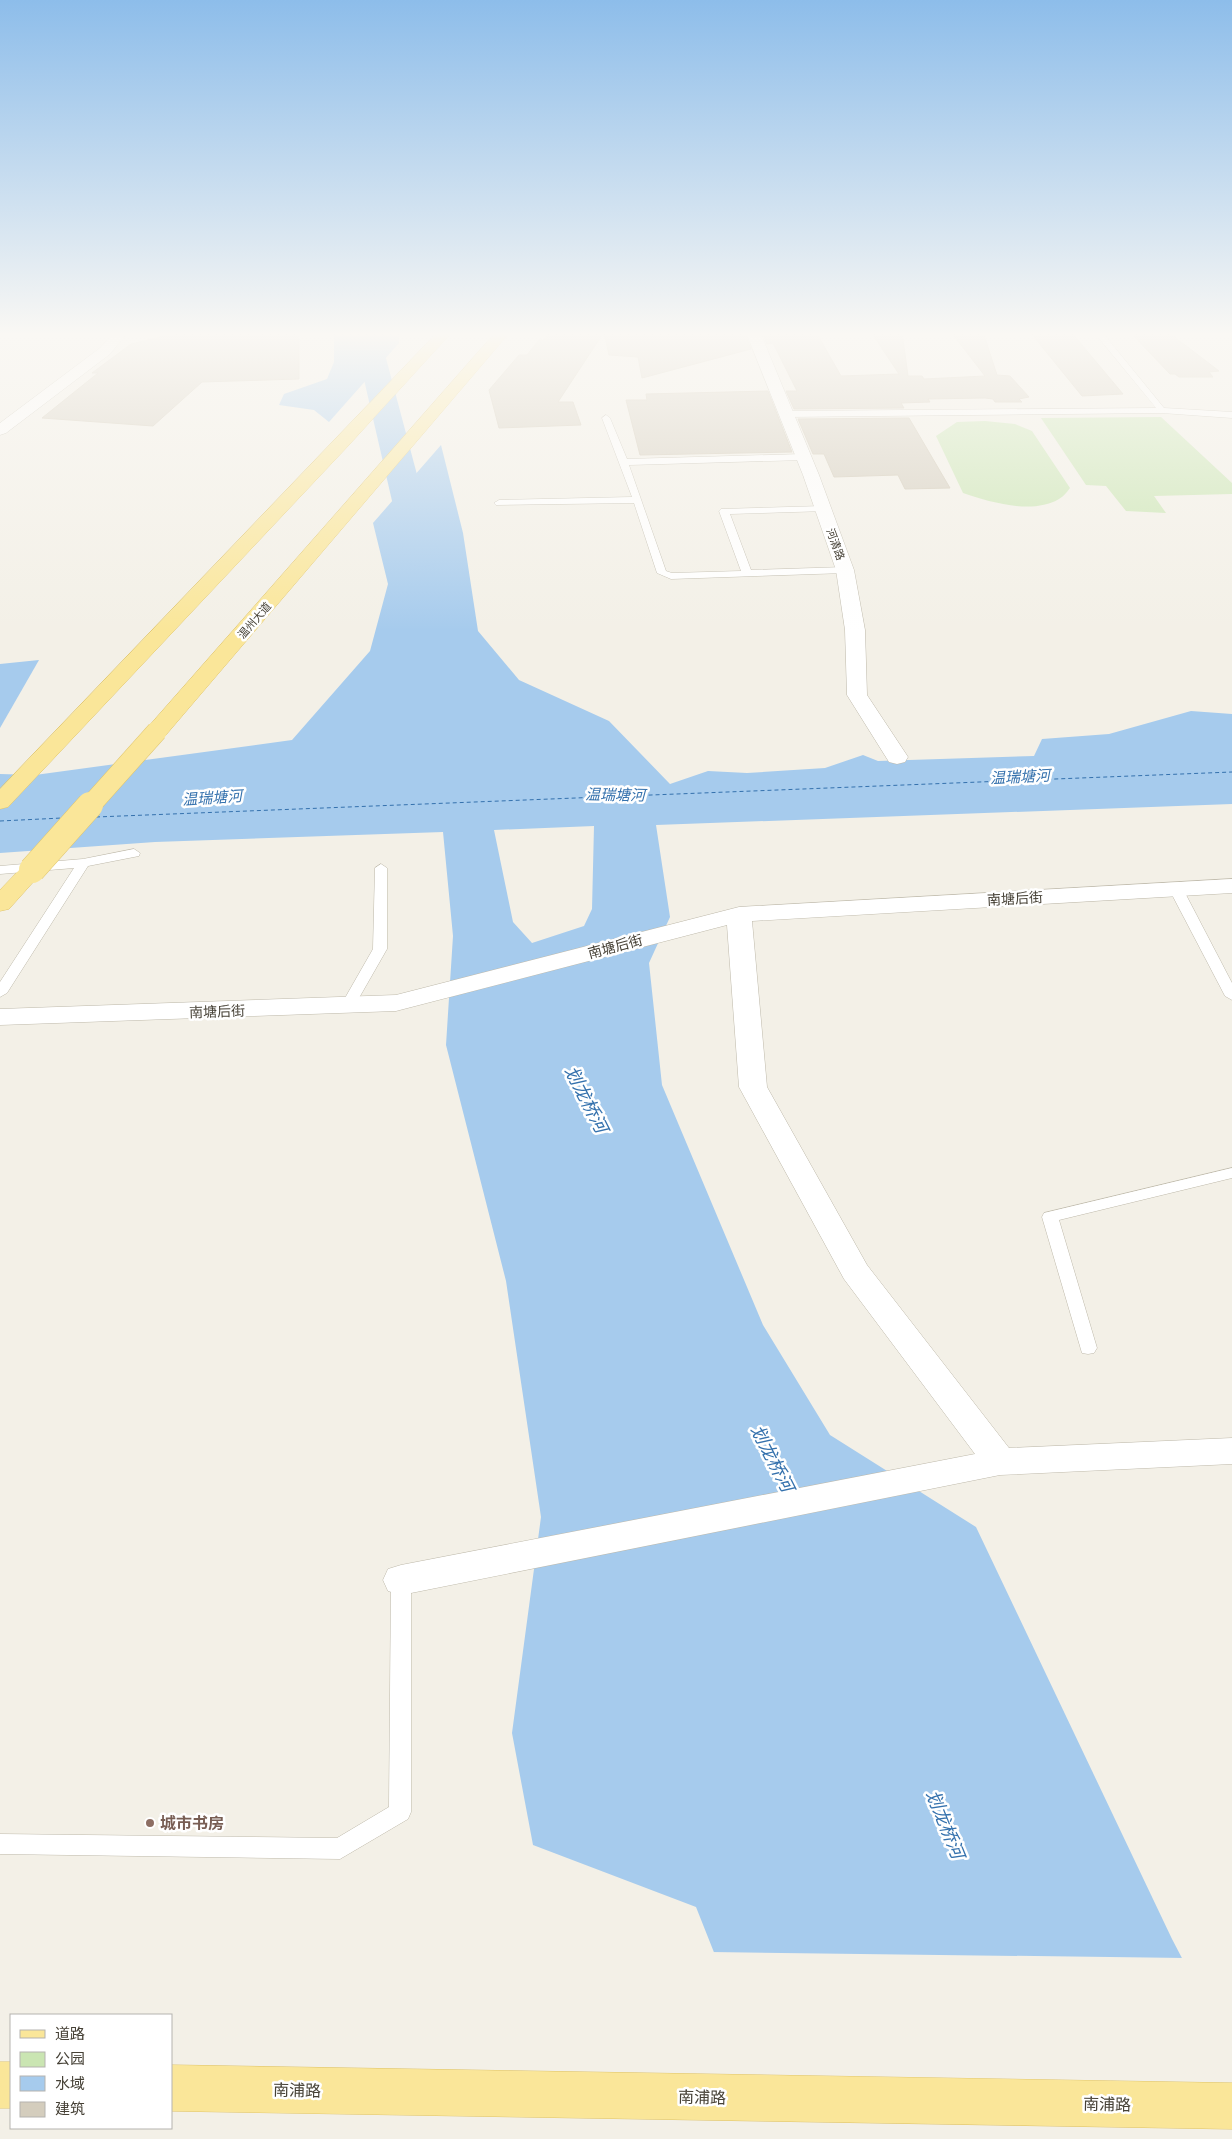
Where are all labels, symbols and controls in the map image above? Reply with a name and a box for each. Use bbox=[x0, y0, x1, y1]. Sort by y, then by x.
street label: 河清路 bbox=[823, 526, 849, 562]
street label: 温州大道 bbox=[234, 598, 274, 642]
water label: 温瑞塘河 bbox=[990, 764, 1053, 788]
water label: 温瑞塘河 bbox=[585, 783, 648, 805]
water label: 温瑞塘河 bbox=[181, 785, 246, 809]
street label: 南塘后街 bbox=[987, 887, 1043, 909]
street label: 南塘后街 bbox=[585, 930, 645, 962]
street label: 南塘后街 bbox=[189, 1001, 245, 1021]
water label: 划龙桥河 bbox=[560, 1061, 615, 1139]
water label: 划龙桥河 bbox=[746, 1420, 801, 1498]
water label: 划龙桥河 bbox=[921, 1786, 972, 1865]
place label: 城市书房 bbox=[160, 1812, 224, 1834]
marker: 城市书房 bbox=[144, 1817, 156, 1829]
legend bbox=[10, 2014, 172, 2129]
text: 道路 bbox=[55, 2023, 85, 2043]
text: 公园 bbox=[55, 2048, 85, 2068]
text: 水域 bbox=[55, 2073, 85, 2093]
street label: 南浦路 bbox=[273, 2079, 321, 2101]
street label: 南浦路 bbox=[678, 2086, 726, 2108]
street label: 南浦路 bbox=[1083, 2093, 1131, 2115]
text: 建筑 bbox=[55, 2098, 85, 2118]

